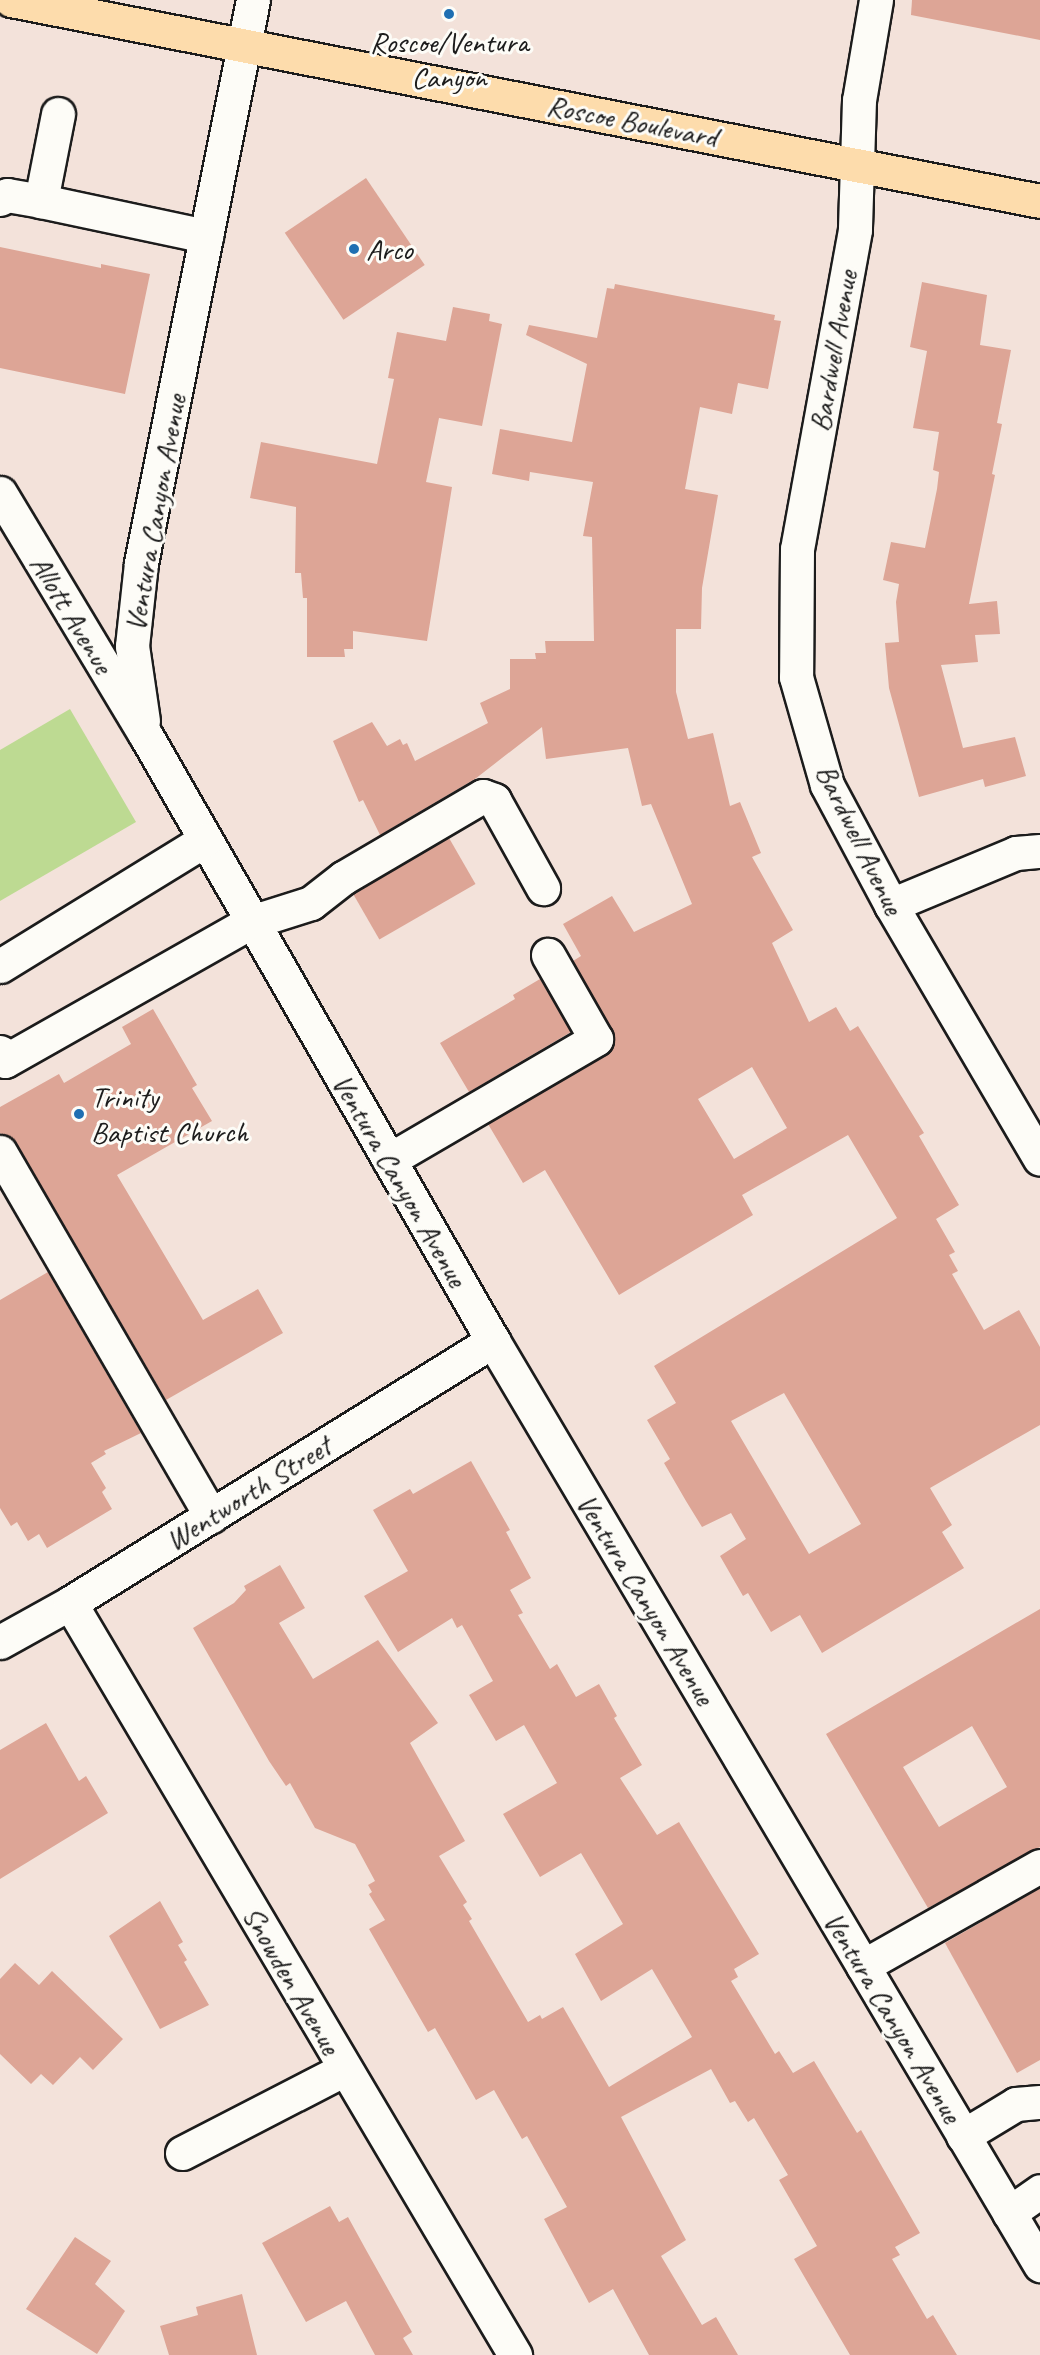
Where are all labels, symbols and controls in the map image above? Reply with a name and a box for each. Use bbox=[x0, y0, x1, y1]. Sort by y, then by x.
marker: Roscoe/Ventura Canyon bbox=[442, 7, 456, 21]
place label: Roscoe/Ventura Canyon bbox=[370, 24, 528, 94]
street label: Roscoe Boulevard bbox=[544, 87, 720, 155]
place label: Arco bbox=[366, 231, 413, 267]
marker: Arco bbox=[347, 242, 361, 256]
street label: Bardwell Avenue bbox=[801, 268, 865, 434]
street label: Ventura Canyon Avenue bbox=[116, 392, 194, 634]
street label: Allott Avenue bbox=[23, 548, 121, 680]
street label: Bardwell Avenue bbox=[808, 758, 912, 920]
street label: Ventura Canyon Avenue bbox=[324, 1067, 476, 1293]
place label: Trinity Baptist Church bbox=[91, 1079, 249, 1150]
marker: Trinity Baptist Church bbox=[72, 1107, 86, 1121]
street label: Wentworth Street bbox=[159, 1428, 337, 1558]
street label: Ventura Canyon Avenue bbox=[569, 1487, 723, 1711]
street label: Snowden Avenue bbox=[235, 1900, 349, 2060]
street label: Ventura Canyon Avenue bbox=[816, 1905, 970, 2129]

